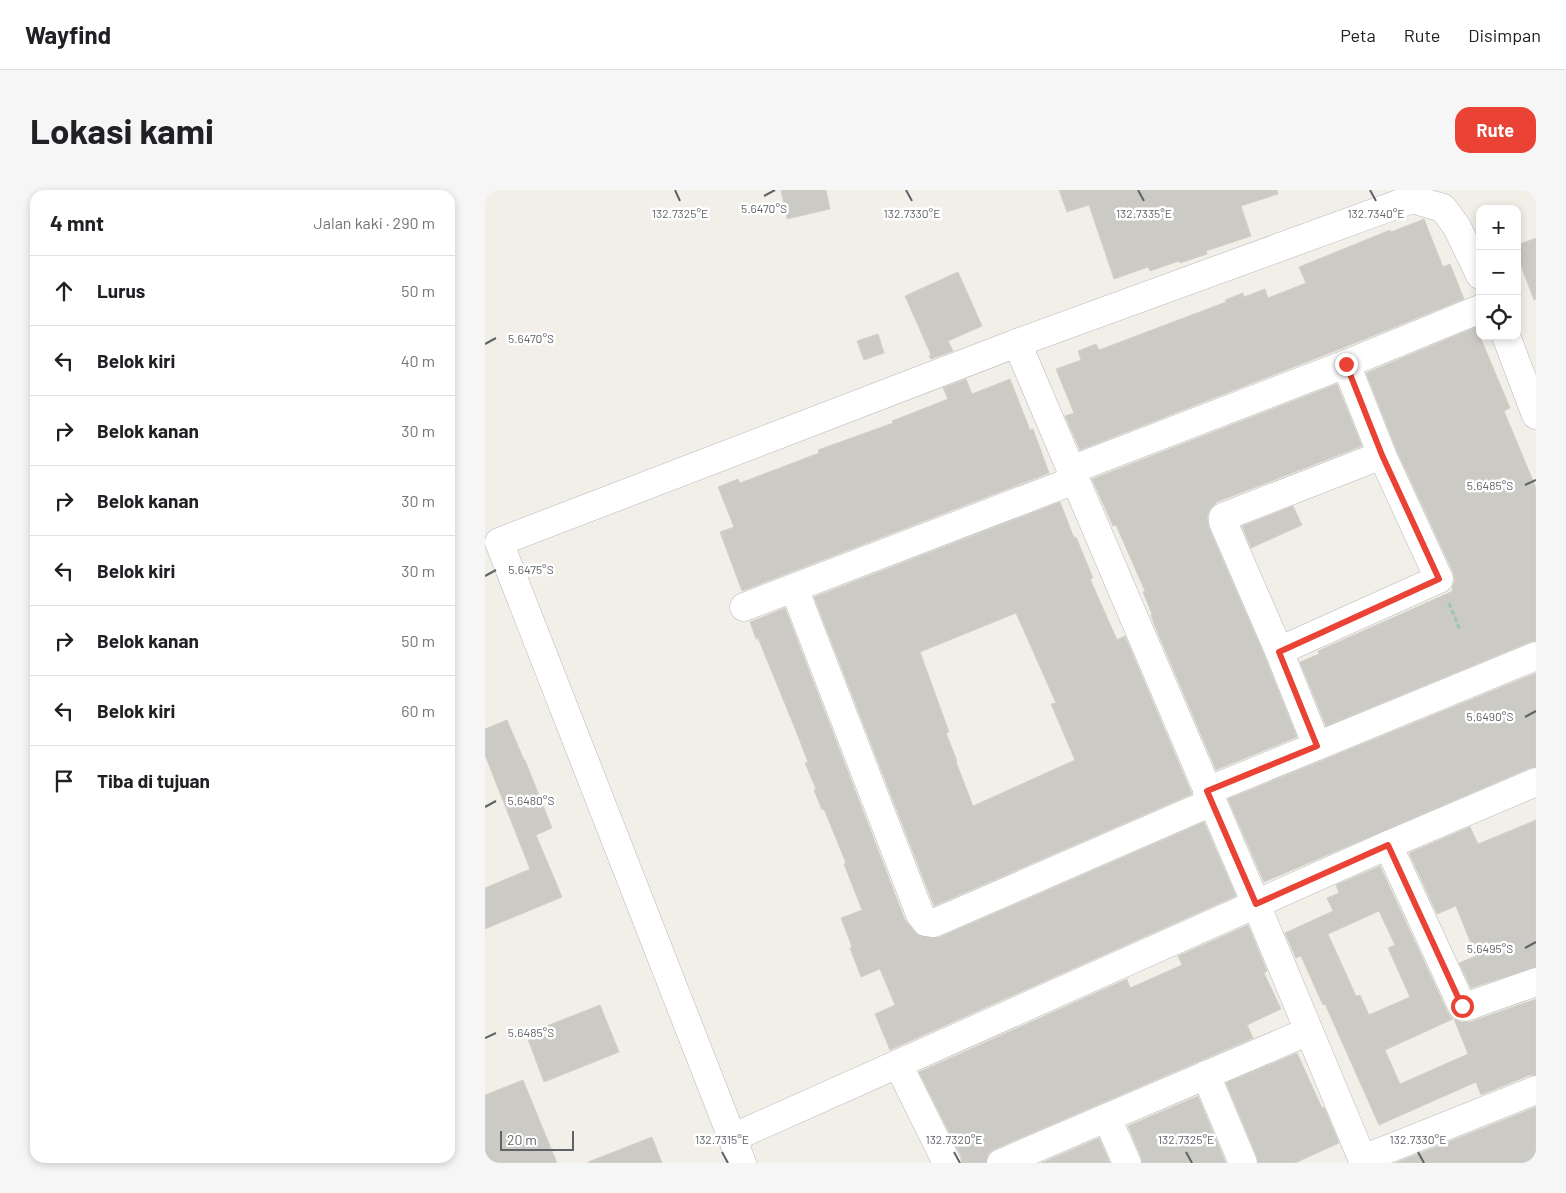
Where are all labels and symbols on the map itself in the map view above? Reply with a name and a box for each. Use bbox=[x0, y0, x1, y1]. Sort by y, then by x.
text: 5.6470°S bbox=[741, 201, 787, 215]
text: 132.7325°E bbox=[652, 206, 708, 220]
text: 132.7330°E bbox=[884, 206, 940, 220]
text: 132.7335°E bbox=[1116, 206, 1172, 220]
text: 132.7340°E bbox=[1347, 206, 1405, 220]
text: 5.6470°S bbox=[508, 331, 554, 345]
route end bbox=[1335, 353, 1358, 376]
text: 5.6485°S bbox=[1467, 478, 1513, 492]
text: 5.6475°S bbox=[508, 562, 554, 576]
text: 5.6490°S bbox=[1467, 709, 1513, 723]
text: 5.6480°S bbox=[508, 793, 554, 807]
text: 5.6495°S bbox=[1467, 941, 1513, 955]
route start bbox=[1451, 995, 1474, 1018]
text: 5.6485°S bbox=[508, 1025, 554, 1039]
scale bar bbox=[500, 1128, 574, 1151]
text: 132.7315°E bbox=[695, 1132, 749, 1146]
text: 132.7320°E bbox=[925, 1132, 983, 1146]
text: 132.7325°E bbox=[1158, 1132, 1214, 1146]
text: 132.7330°E bbox=[1390, 1132, 1446, 1146]

